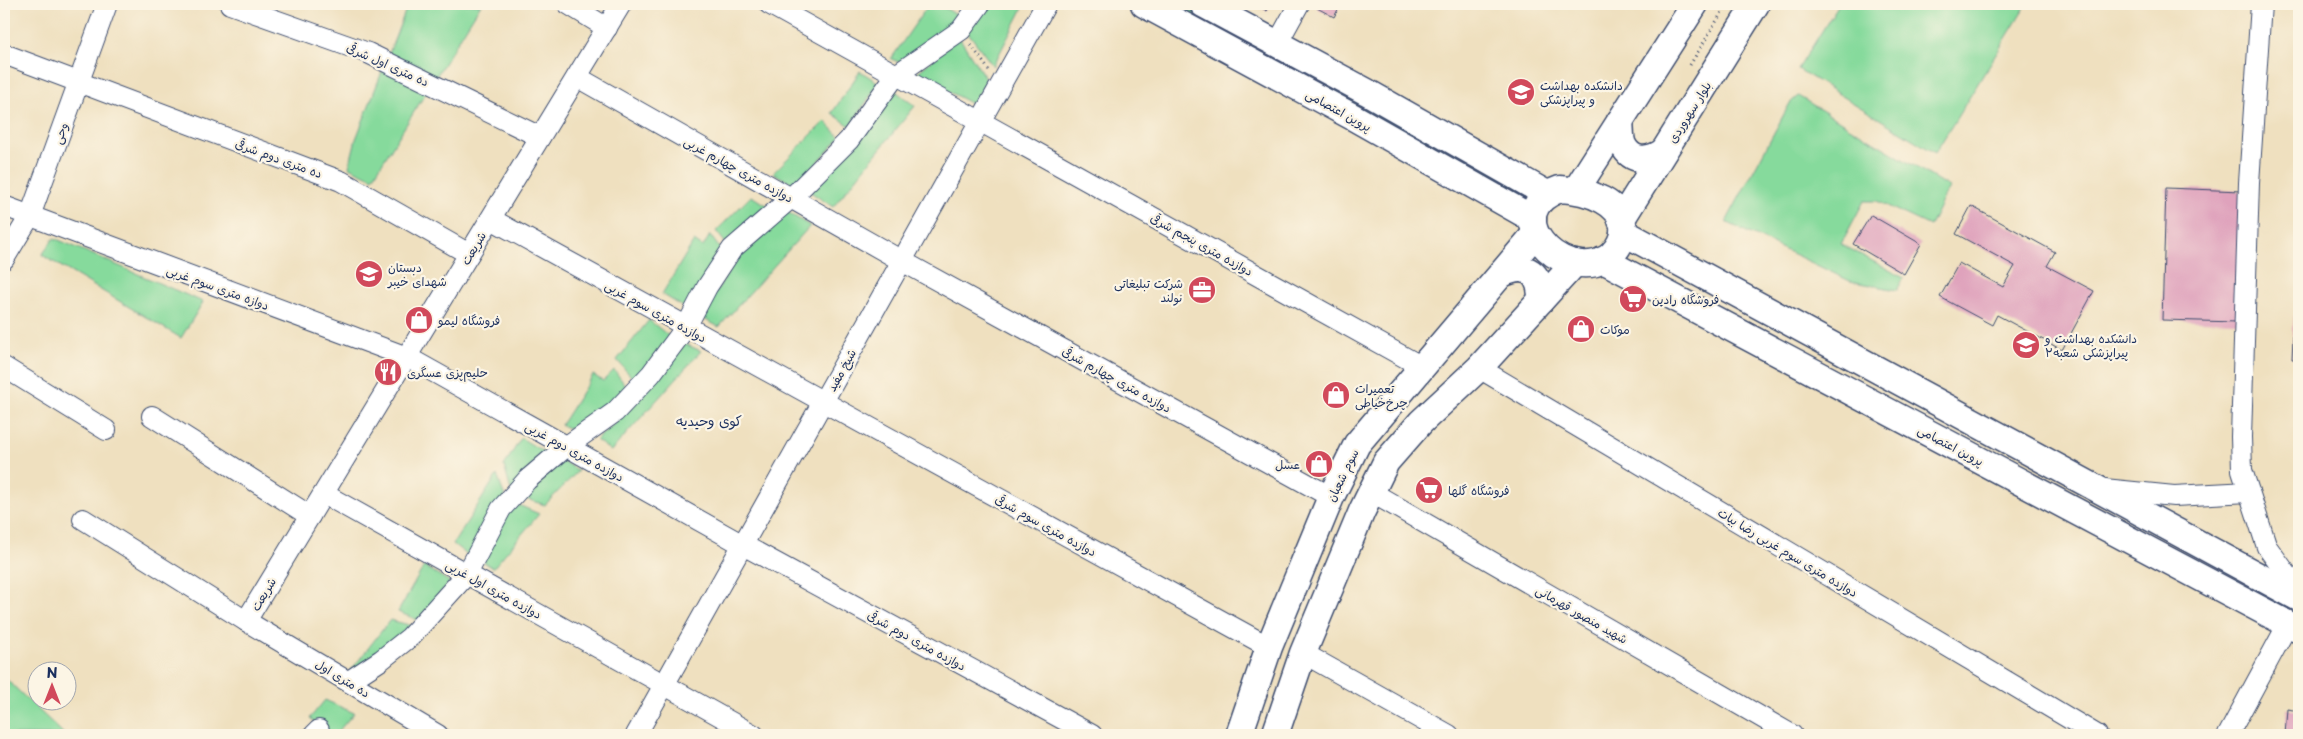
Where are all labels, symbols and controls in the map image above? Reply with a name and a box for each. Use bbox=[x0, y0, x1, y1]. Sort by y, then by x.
street label: ده متری اول شرقی bbox=[344, 38, 432, 90]
place label: دانشکده بهداشت و پیراپزشکی bbox=[1540, 76, 1623, 108]
school or university icon: دانشکده بهداشت و پیراپزشکی bbox=[1506, 77, 1536, 107]
street label: بلوار سهروردی bbox=[1663, 78, 1715, 146]
street label: پروین اعتصامی bbox=[1303, 85, 1375, 135]
street label: وحی bbox=[48, 120, 72, 146]
street label: دوازده متری چهارم غربی bbox=[681, 131, 797, 207]
street label: ده متری دوم شرقی bbox=[233, 134, 325, 183]
street label: دوازده متری پنجم شرقی bbox=[1147, 208, 1257, 281]
street label: شریعت bbox=[456, 228, 490, 268]
place label: دبستان شهدای خیبر bbox=[387, 258, 447, 290]
school or university icon: دبستان شهدای خیبر bbox=[354, 259, 384, 289]
street label: دوازه متری سوم غربی bbox=[164, 260, 272, 315]
place label: شرکت تبلیغاتی نولند bbox=[1114, 274, 1183, 306]
office icon: شرکت تبلیغاتی نولند bbox=[1187, 275, 1217, 305]
street label: دوازده متری سوم غربی bbox=[602, 276, 710, 347]
supermarket icon: فروشگاه رادین bbox=[1618, 284, 1648, 314]
place label: فروشگاه رادین bbox=[1652, 290, 1719, 308]
shop icon: فروشگاه لیمو bbox=[404, 305, 434, 335]
place label: فروشگاه لیمو bbox=[437, 311, 500, 329]
shop icon: موکات bbox=[1566, 314, 1596, 344]
place label: موکات bbox=[1600, 320, 1630, 338]
place label: دانشکده بهداشت و پیراپزشکى شعبه۲ bbox=[2044, 329, 2137, 361]
school or university icon: دانشکده بهداشت و پیراپزشکى شعبه۲ bbox=[2011, 330, 2041, 360]
street label: دوازده متری چهارم شرقی bbox=[1059, 341, 1175, 417]
street label: شیخ مفید bbox=[822, 345, 861, 395]
restaurant icon: حلیم‌پزی عسگری bbox=[373, 357, 403, 387]
place label: حلیم‌پزی عسگری bbox=[407, 363, 488, 382]
place label: تعمیرات چرخ‌خیاطی bbox=[1355, 379, 1408, 412]
shop icon: تعمیرات چرخ‌خیاطی bbox=[1321, 380, 1351, 410]
district label: کوی وحیدیه bbox=[676, 410, 742, 431]
street label: دوازده متری دوم غربی bbox=[522, 416, 628, 486]
street label: پروین اعتصامی bbox=[1915, 420, 1987, 470]
street label: سوم شعبان bbox=[1321, 445, 1363, 505]
shop icon: عسل bbox=[1304, 449, 1334, 479]
place label: عسل bbox=[1275, 455, 1300, 473]
supermarket icon: فروشگاه گلها bbox=[1414, 475, 1444, 505]
place label: فروشگاه گلها bbox=[1448, 481, 1509, 499]
street label: دوازده متری سوم شرقی bbox=[992, 490, 1100, 561]
street label: دوازده متری سوم غربی رضا بیات bbox=[1714, 503, 1861, 602]
street label: دوازده متری اول غربی bbox=[443, 555, 545, 623]
street label: شریعت bbox=[246, 574, 280, 614]
street label: شهید منصور قهرمانی bbox=[1533, 580, 1631, 648]
street label: دوازده متری دوم شرقی bbox=[864, 605, 970, 675]
street label: ده متری اول bbox=[312, 655, 374, 701]
north arrow bbox=[28, 662, 78, 712]
text: N bbox=[46, 662, 58, 683]

